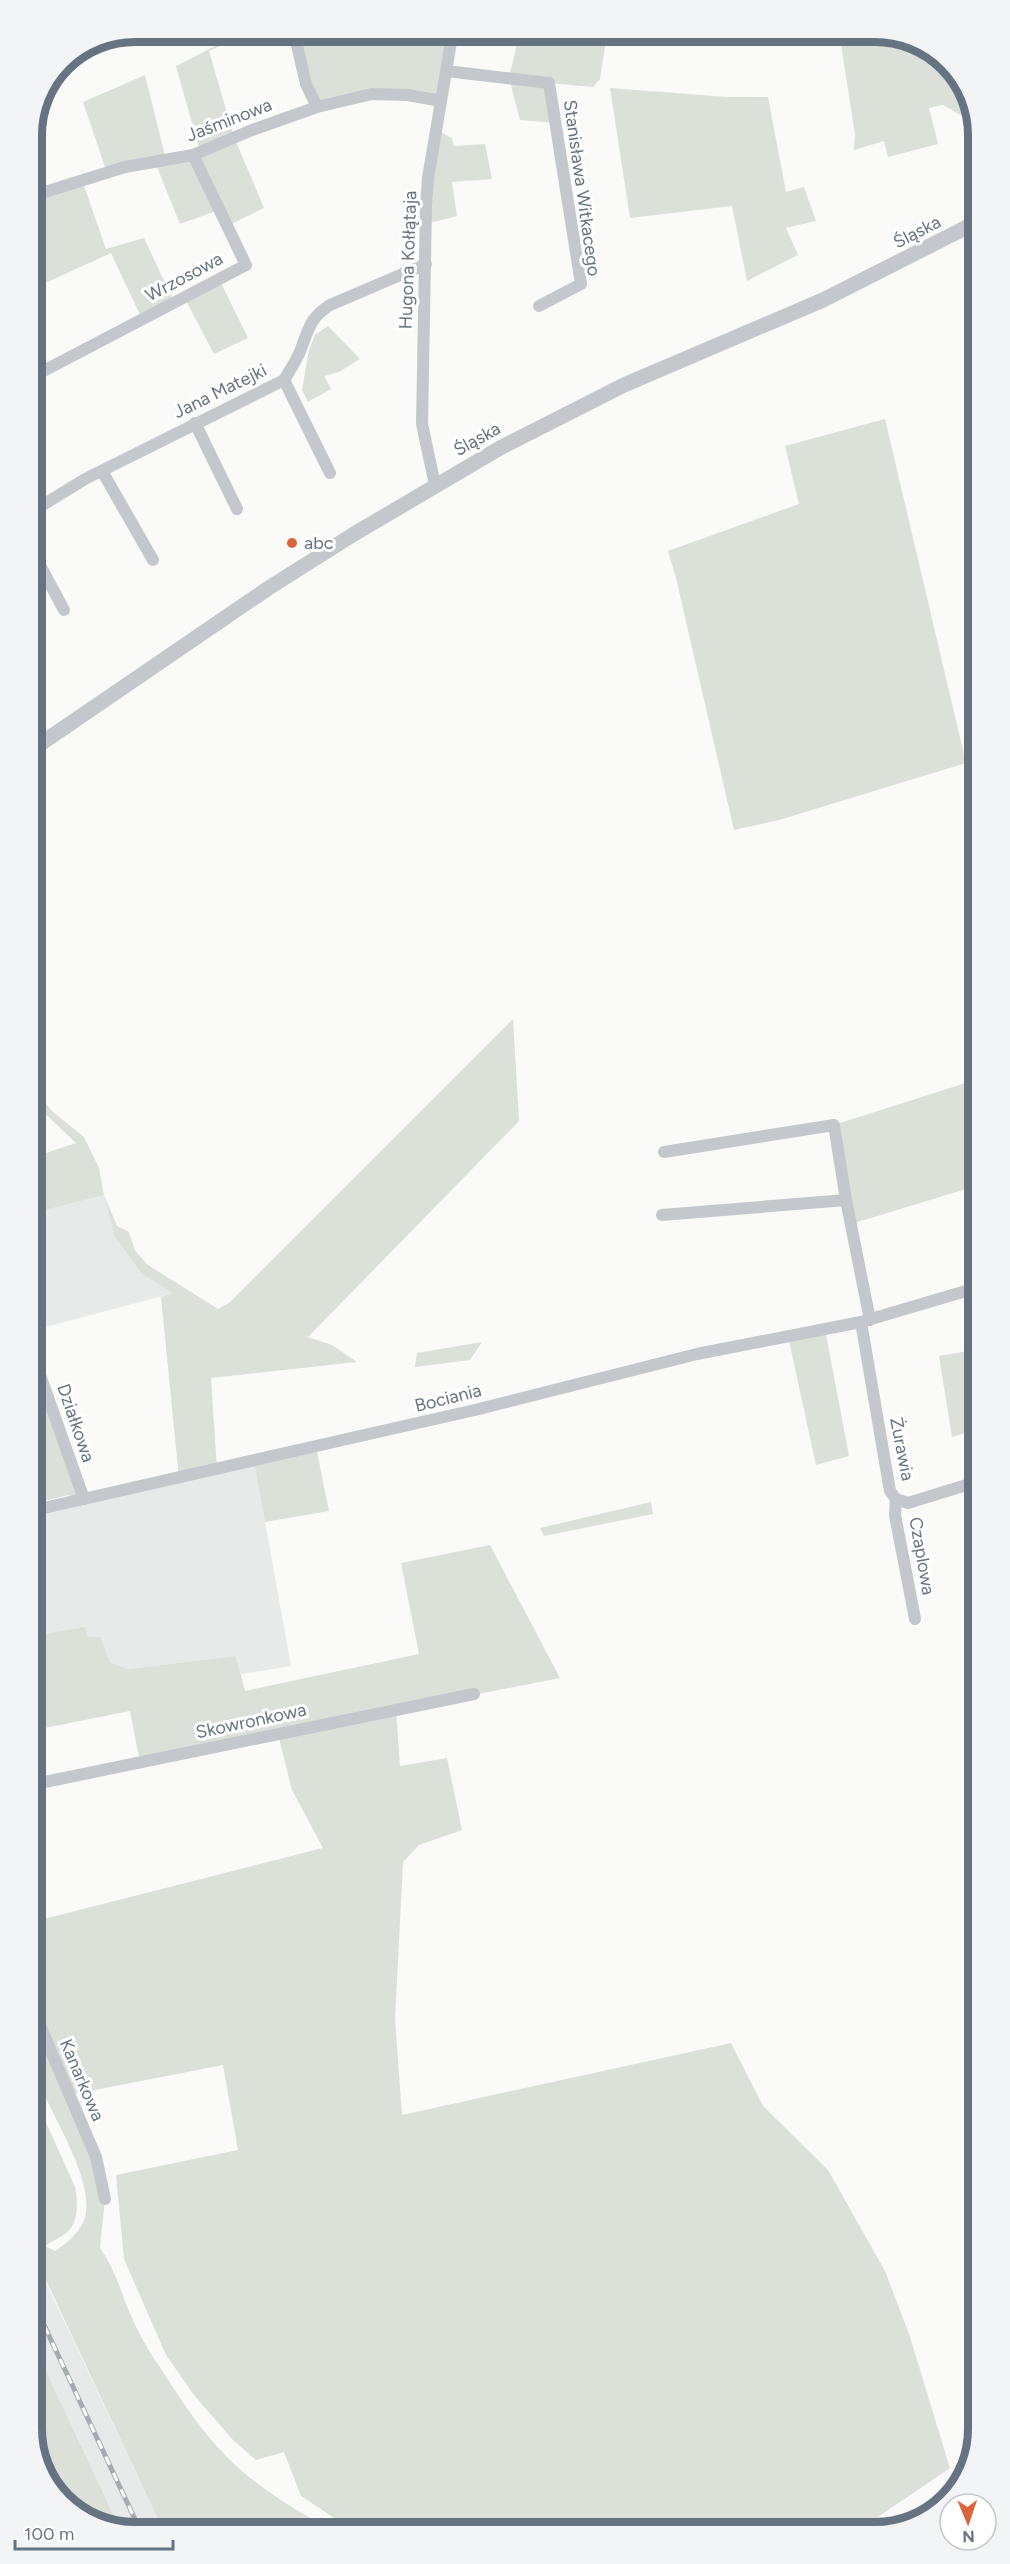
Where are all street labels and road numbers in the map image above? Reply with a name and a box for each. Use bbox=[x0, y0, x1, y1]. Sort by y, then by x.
street label: Jaśminowa bbox=[183, 94, 275, 146]
street label: Stanisława Witkacego bbox=[559, 98, 605, 278]
street label: Hugona Kołłątaja bbox=[395, 190, 421, 330]
street label: Śląska bbox=[890, 211, 944, 253]
street label: Wrzosowa bbox=[142, 248, 226, 306]
street label: Jana Matejki bbox=[170, 359, 270, 423]
street label: Śląska bbox=[450, 417, 504, 461]
street label: Bociania bbox=[412, 1379, 484, 1417]
street label: Działkowa bbox=[52, 1381, 100, 1465]
street label: Żurawia bbox=[885, 1415, 919, 1483]
street label: Czaplowa bbox=[904, 1515, 940, 1597]
street label: Skowronkowa bbox=[194, 1699, 308, 1743]
street label: Kanarkowa bbox=[55, 2036, 109, 2124]

